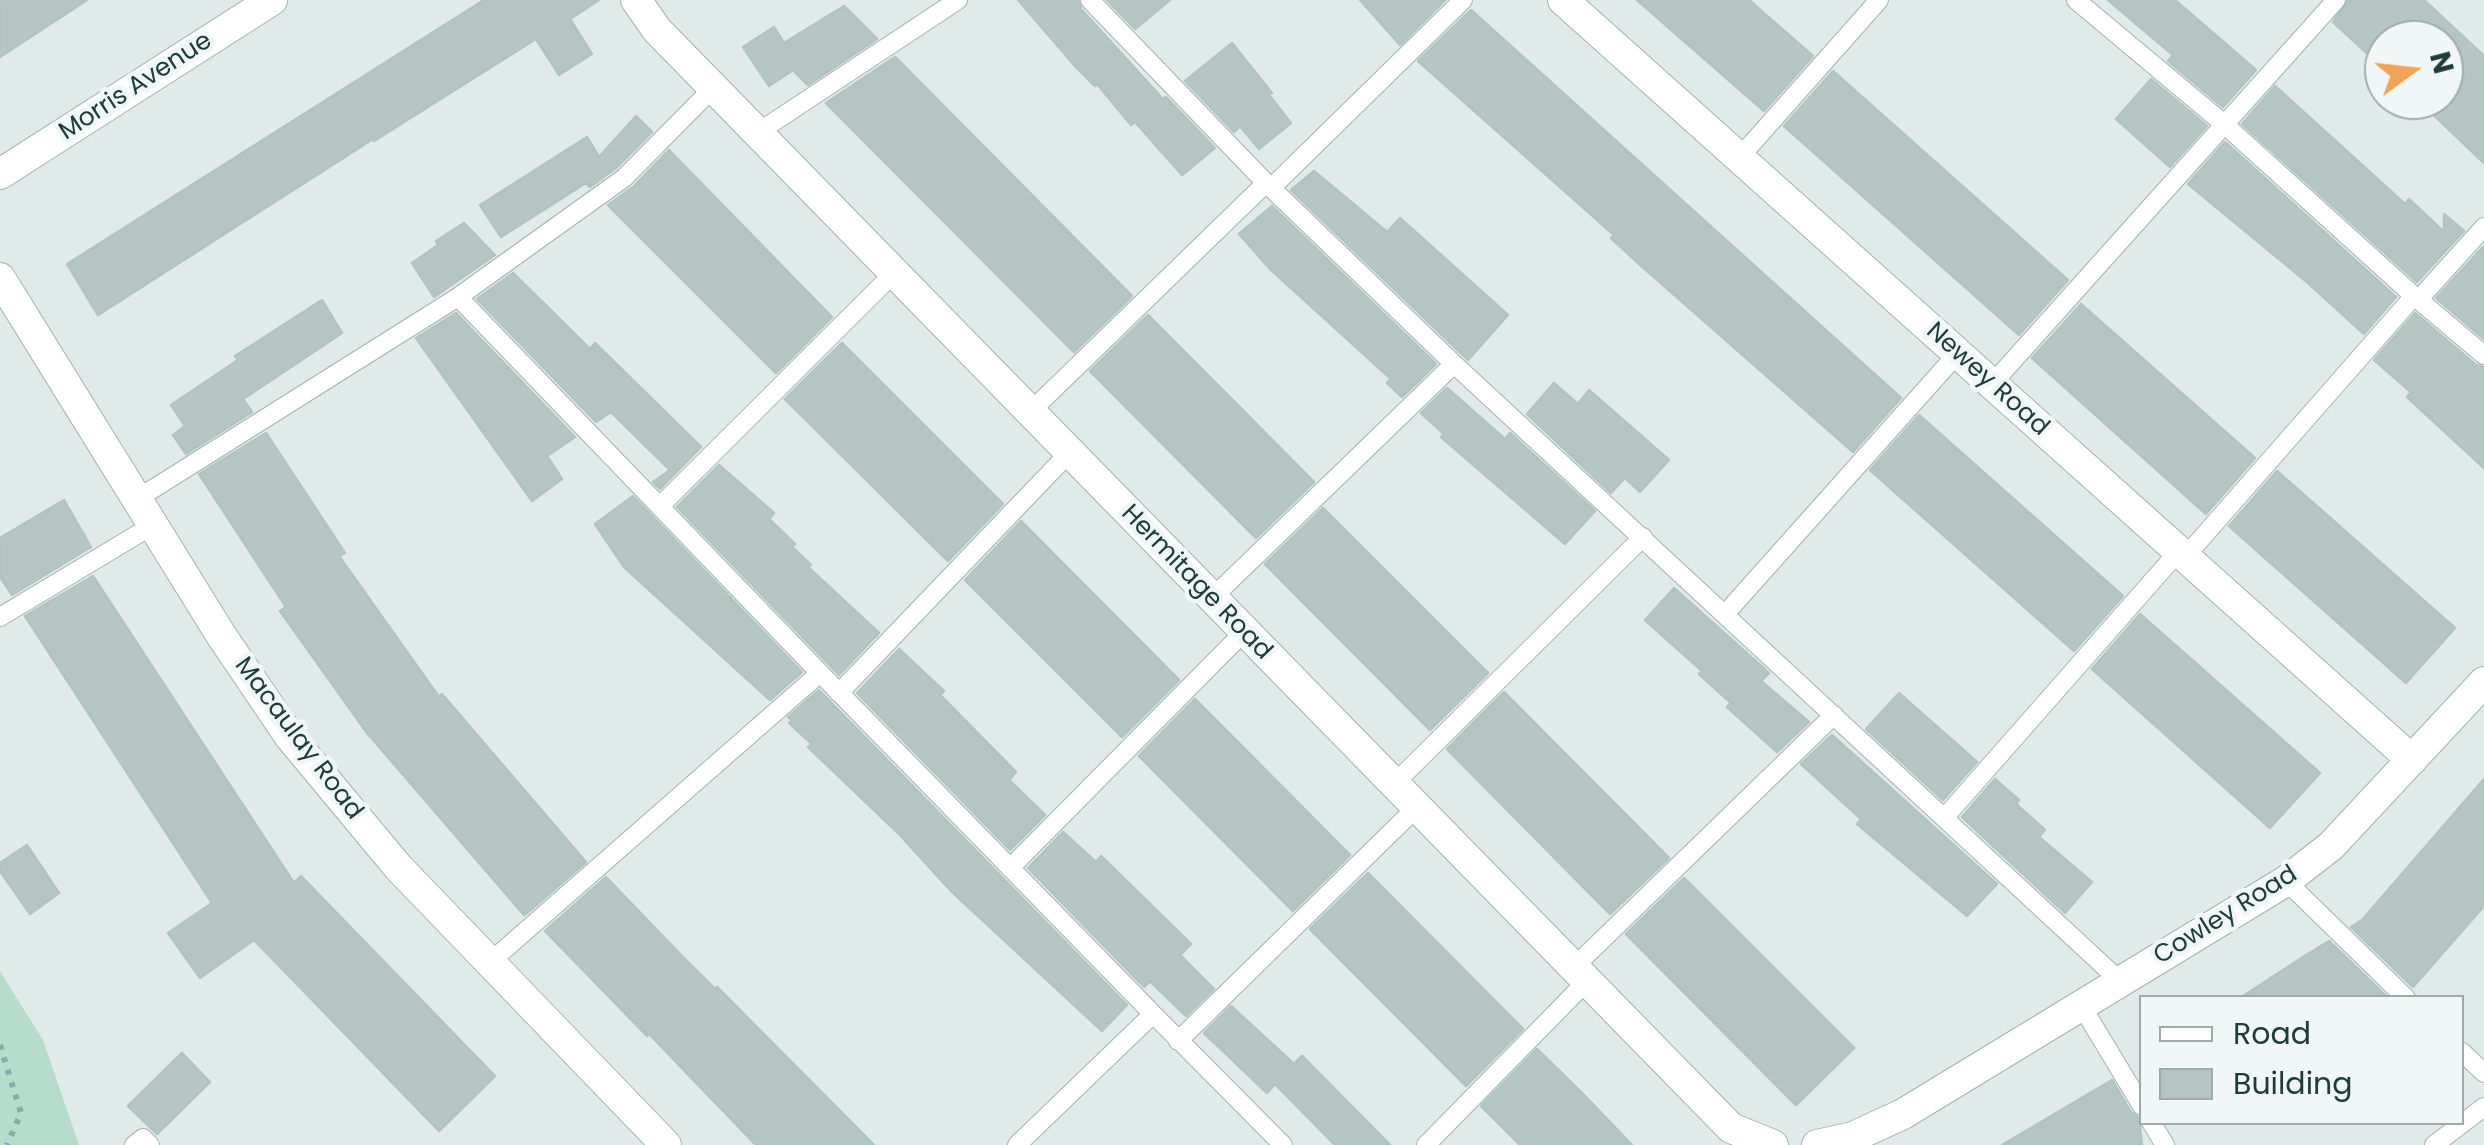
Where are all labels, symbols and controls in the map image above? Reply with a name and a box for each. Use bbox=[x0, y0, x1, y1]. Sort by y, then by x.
north arrow bbox=[2364, 20, 2464, 120]
street label: Morris Avenue bbox=[54, 27, 218, 147]
text: N bbox=[2420, 47, 2463, 78]
street label: Newey Road bbox=[1919, 317, 2055, 443]
street label: Hermitage Road bbox=[1114, 499, 1278, 667]
street label: Macaulay Road bbox=[227, 652, 369, 826]
street label: Cowley Road bbox=[2149, 860, 2303, 972]
legend bbox=[2139, 995, 2464, 1125]
text: Road bbox=[2233, 1012, 2311, 1055]
text: Building bbox=[2233, 1062, 2353, 1105]

